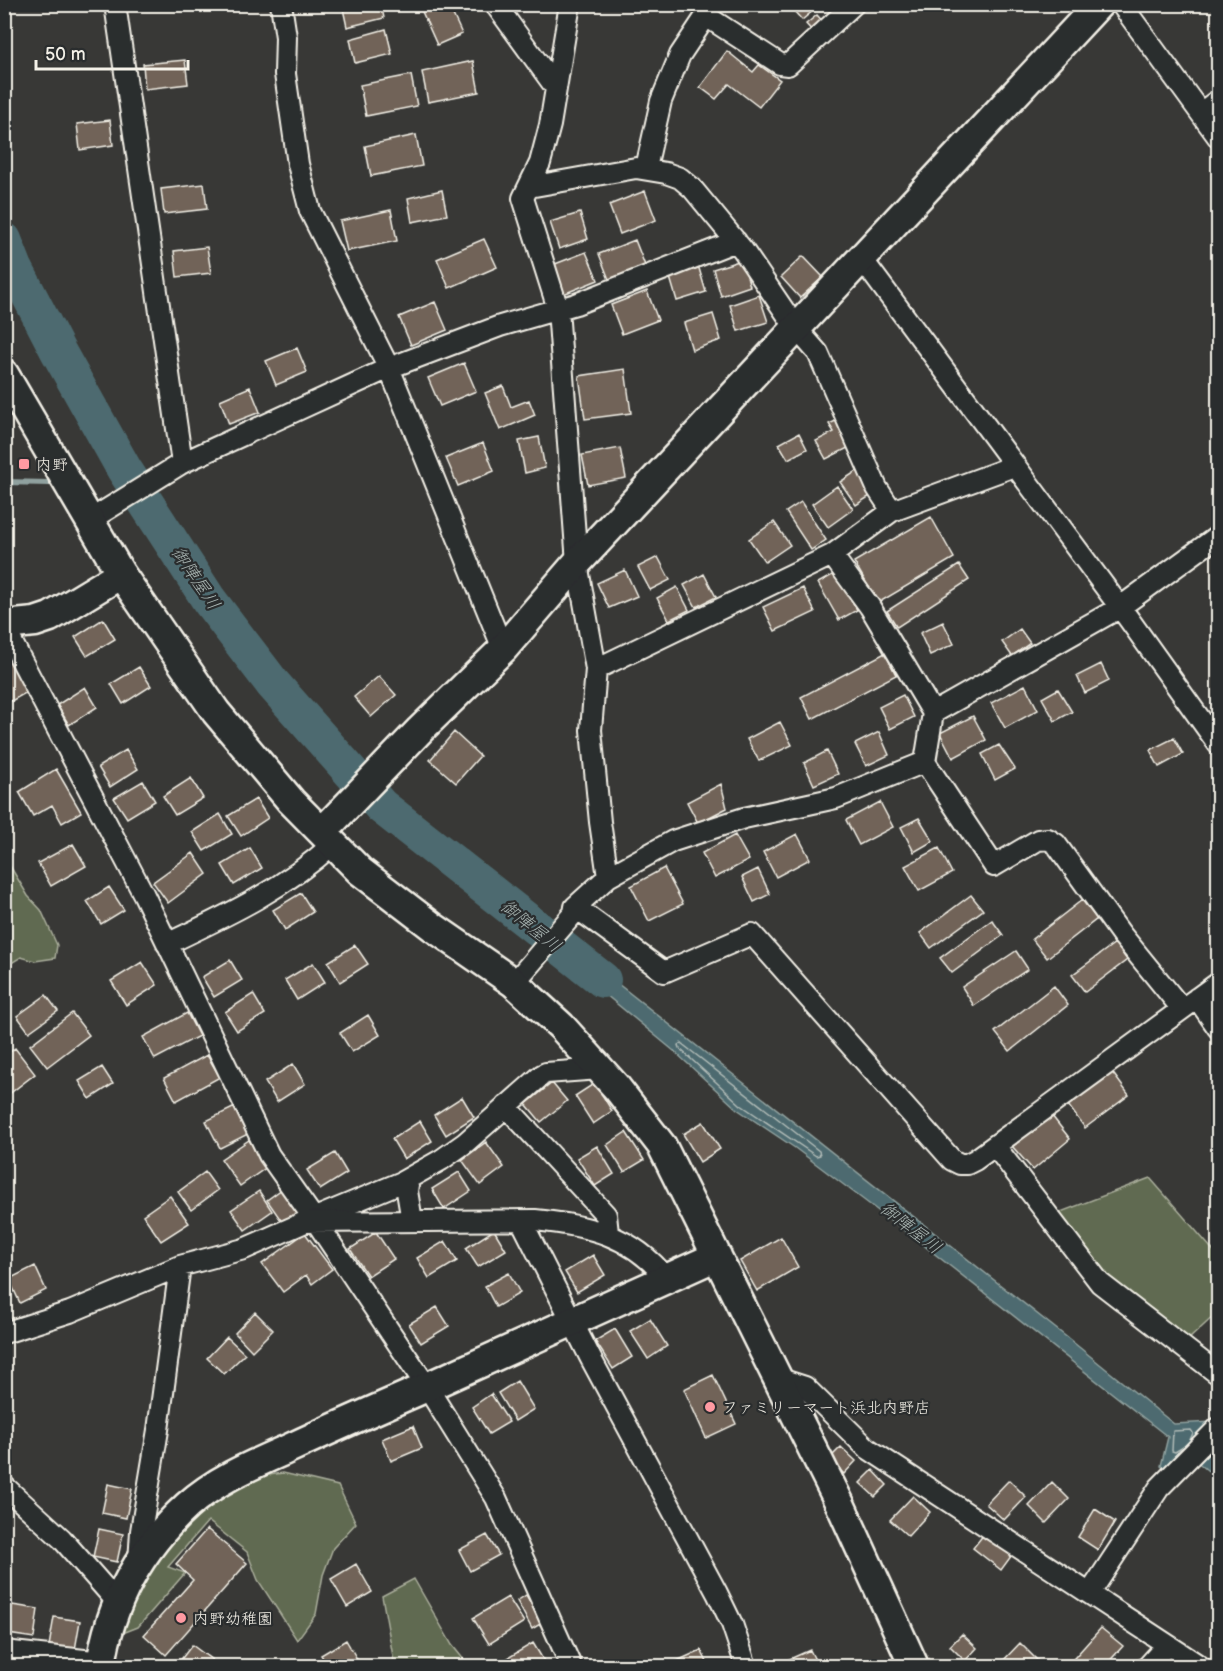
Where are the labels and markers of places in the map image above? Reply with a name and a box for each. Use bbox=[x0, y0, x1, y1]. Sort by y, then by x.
place label: 内野 bbox=[36, 456, 68, 475]
marker: 内野 bbox=[17, 457, 31, 471]
place label: ファミリーマート浜北内野店 bbox=[722, 1399, 930, 1418]
marker: ファミリーマート浜北内野店 bbox=[703, 1400, 717, 1414]
place label: 内野幼稚園 bbox=[193, 1610, 273, 1629]
marker: 内野幼稚園 bbox=[174, 1611, 188, 1625]

